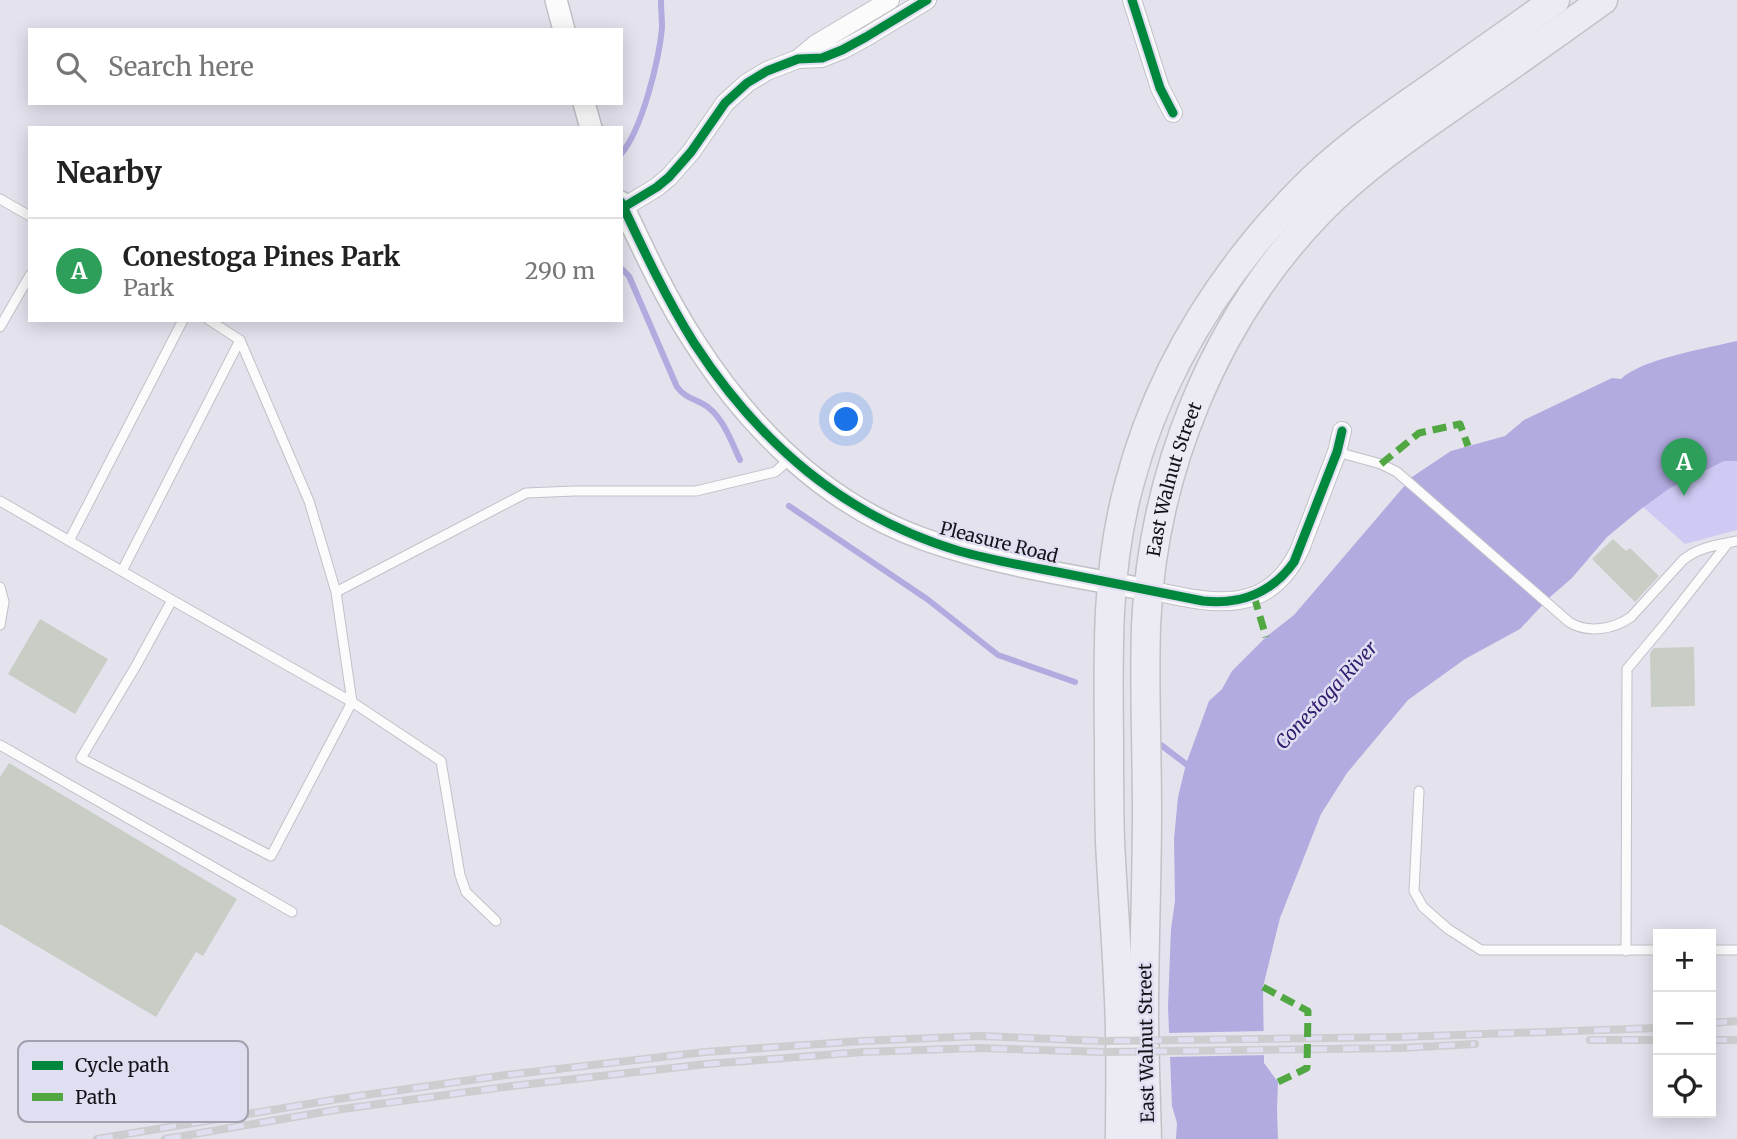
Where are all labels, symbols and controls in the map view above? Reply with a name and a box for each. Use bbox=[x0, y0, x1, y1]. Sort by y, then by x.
search box bbox=[28, 28, 623, 105]
icon: search bbox=[52, 48, 90, 86]
text: Search here bbox=[108, 50, 254, 83]
text: Nearby bbox=[56, 153, 162, 191]
text: Conestoga Pines Park bbox=[123, 240, 400, 273]
text: A bbox=[71, 256, 87, 285]
text: 290 m bbox=[525, 256, 595, 285]
text: Park bbox=[123, 273, 174, 302]
street label: East Walnut Street bbox=[1141, 398, 1206, 558]
your location bbox=[829, 402, 863, 436]
pin: A bbox=[1661, 438, 1707, 496]
street label: Pleasure Road bbox=[938, 516, 1061, 568]
water label: Conestoga River bbox=[1270, 636, 1382, 754]
map controls bbox=[1653, 929, 1716, 1118]
button: + bbox=[1653, 929, 1716, 992]
street label: East Walnut Street bbox=[1133, 963, 1159, 1123]
button: − bbox=[1653, 992, 1716, 1055]
legend bbox=[18, 1041, 248, 1122]
text: Cycle path bbox=[75, 1053, 170, 1077]
button: locate bbox=[1653, 1055, 1716, 1118]
text: Path bbox=[75, 1085, 117, 1109]

